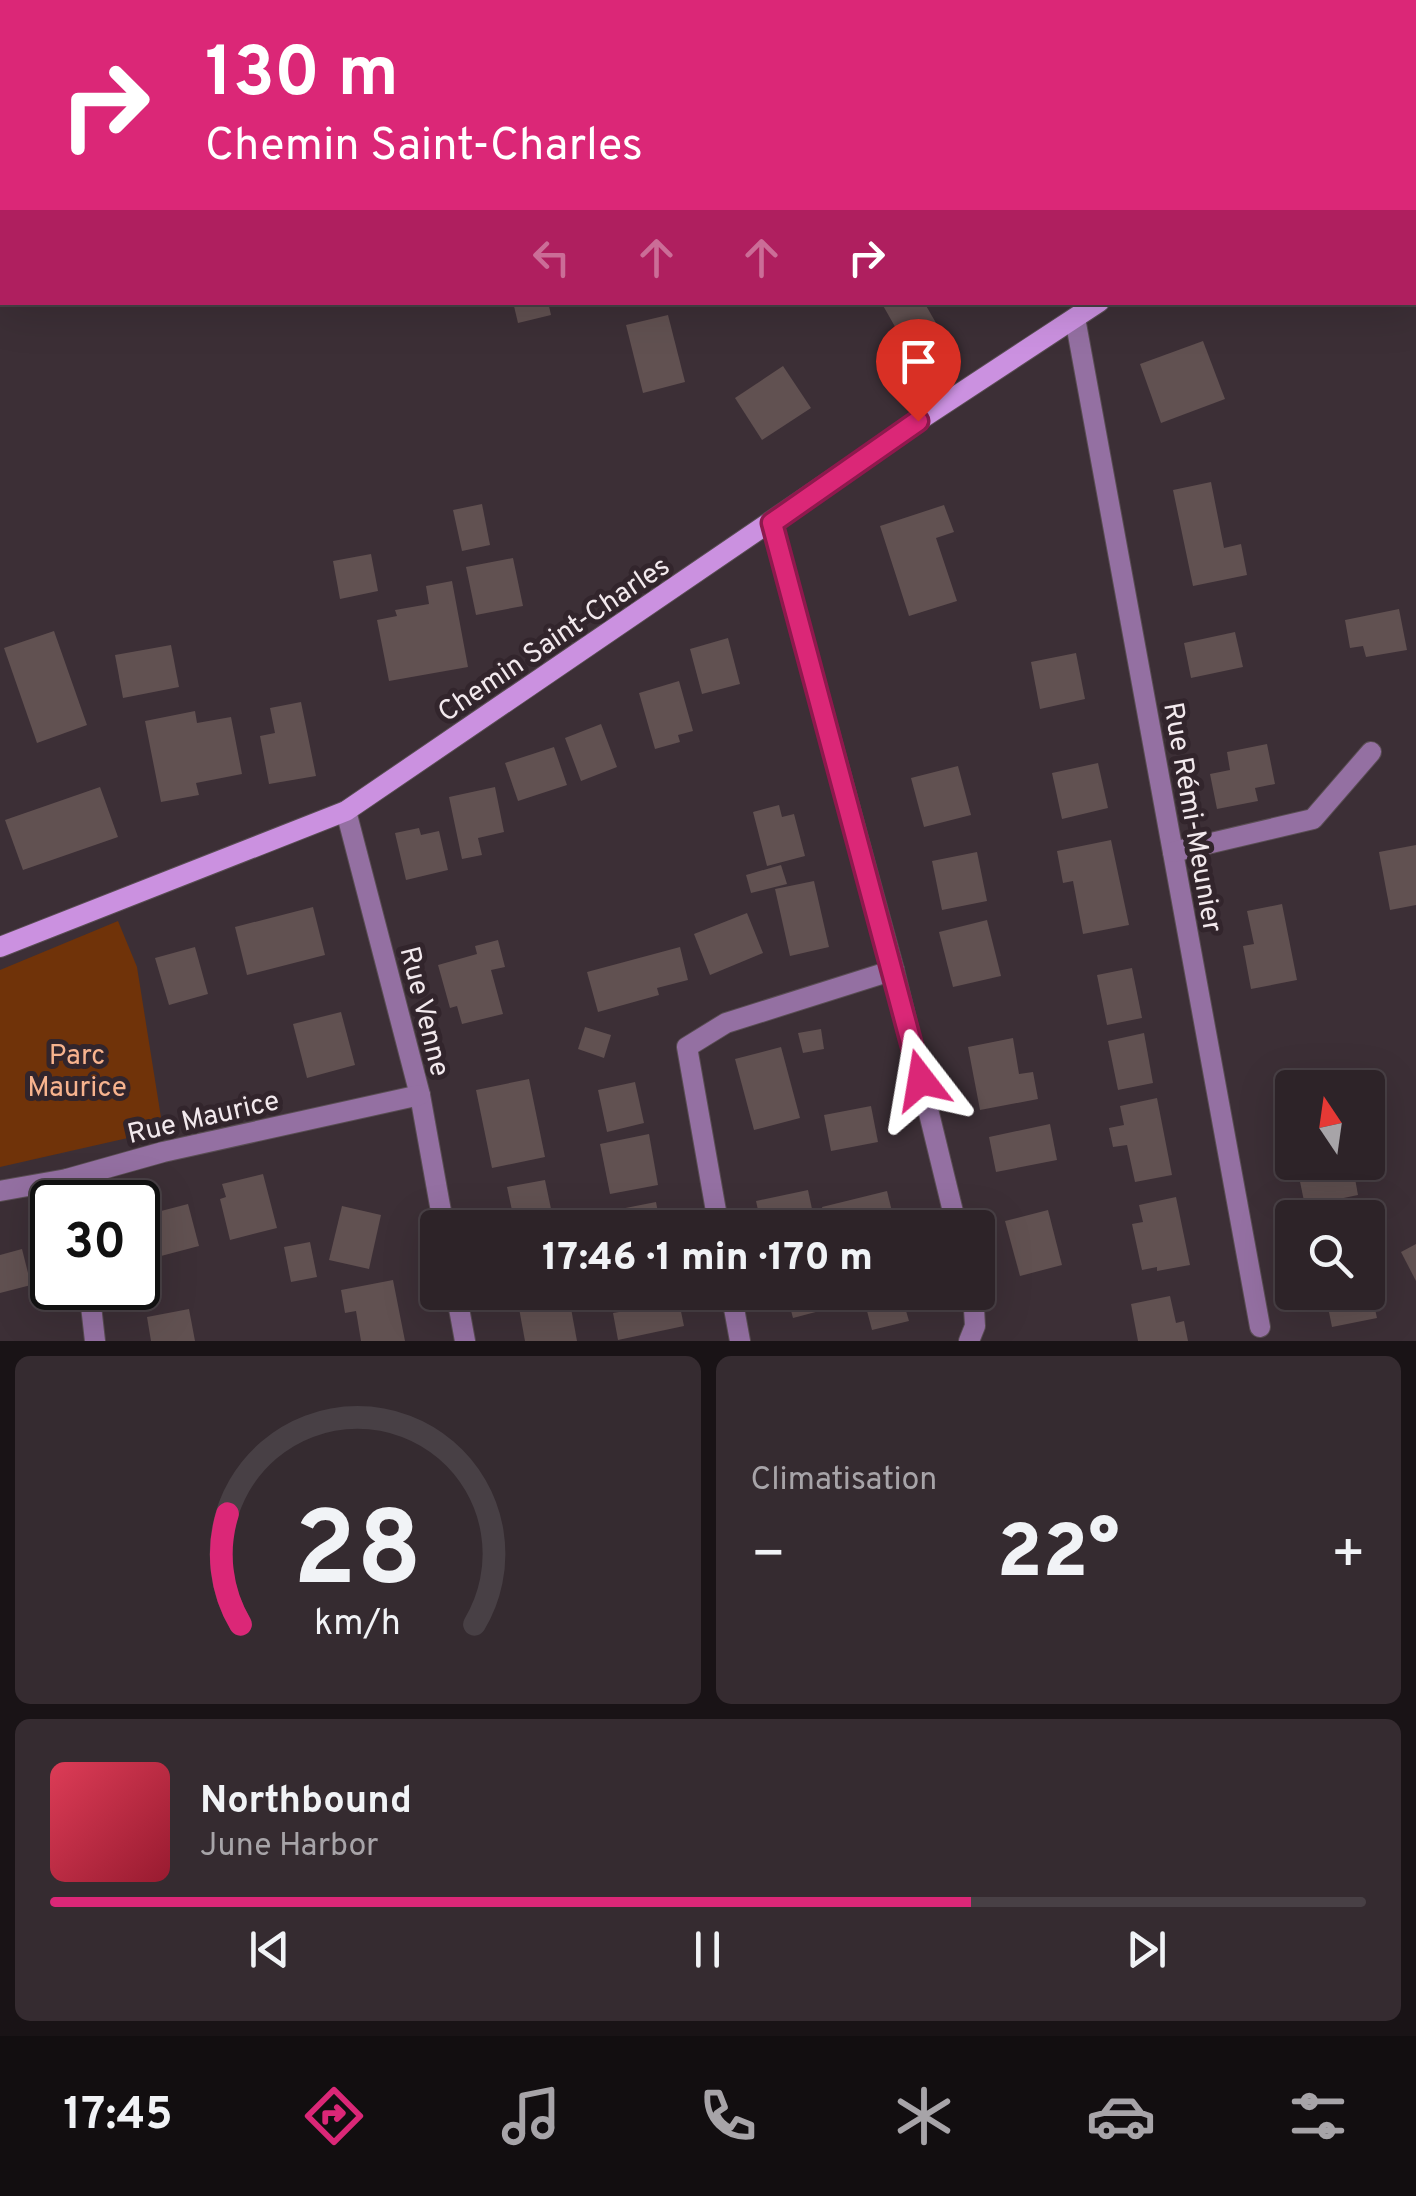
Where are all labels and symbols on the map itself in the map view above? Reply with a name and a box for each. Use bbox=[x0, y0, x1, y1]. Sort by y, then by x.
pin bbox=[876, 319, 961, 422]
street label: Chemin Saint-Charles bbox=[432, 549, 678, 732]
street label: Rue Rémi-Meunier bbox=[1153, 700, 1229, 935]
street label: Rue Venne bbox=[390, 943, 457, 1080]
position arrow bbox=[869, 1028, 973, 1132]
park label: Parc Maurice bbox=[27, 1039, 127, 1107]
north arrow bbox=[1275, 1070, 1385, 1180]
street label: Rue Maurice bbox=[124, 1084, 283, 1154]
speed limit sign: 30 bbox=[30, 1180, 160, 1310]

